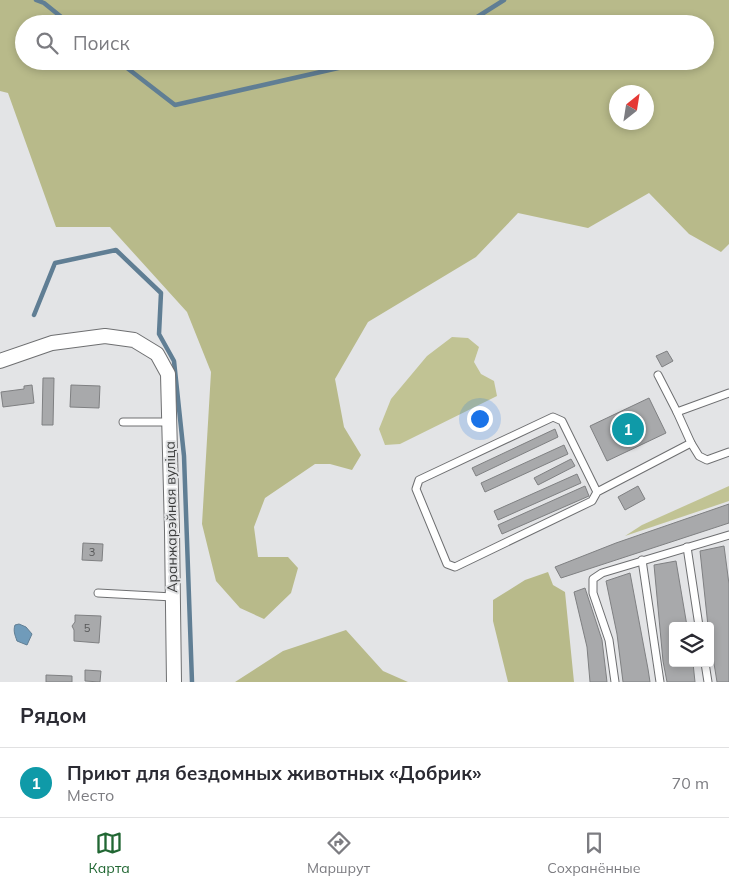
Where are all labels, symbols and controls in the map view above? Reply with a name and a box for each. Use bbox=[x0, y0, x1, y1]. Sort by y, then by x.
search box bbox=[15, 15, 714, 70]
icon: search bbox=[33, 29, 61, 57]
text: Поиск bbox=[73, 31, 130, 55]
north arrow bbox=[609, 85, 654, 130]
your location bbox=[467, 406, 493, 432]
pin: 1 bbox=[612, 410, 644, 448]
street label: Аранжарэйная вуліца bbox=[161, 441, 181, 593]
house number: 3 bbox=[89, 545, 95, 559]
house number: 5 bbox=[84, 621, 91, 635]
map controls bbox=[669, 622, 714, 667]
button: layers bbox=[669, 622, 714, 667]
text: Рядом bbox=[20, 702, 87, 728]
text: Приют для бездомных животных «Добрик» bbox=[67, 761, 482, 785]
text: 1 bbox=[31, 773, 41, 793]
text: 70 m bbox=[672, 773, 709, 793]
text: Место bbox=[67, 785, 114, 805]
tab: Карта bbox=[89, 829, 130, 877]
tab: Маршрут bbox=[307, 829, 370, 877]
tab: Сохранённые bbox=[547, 829, 640, 877]

